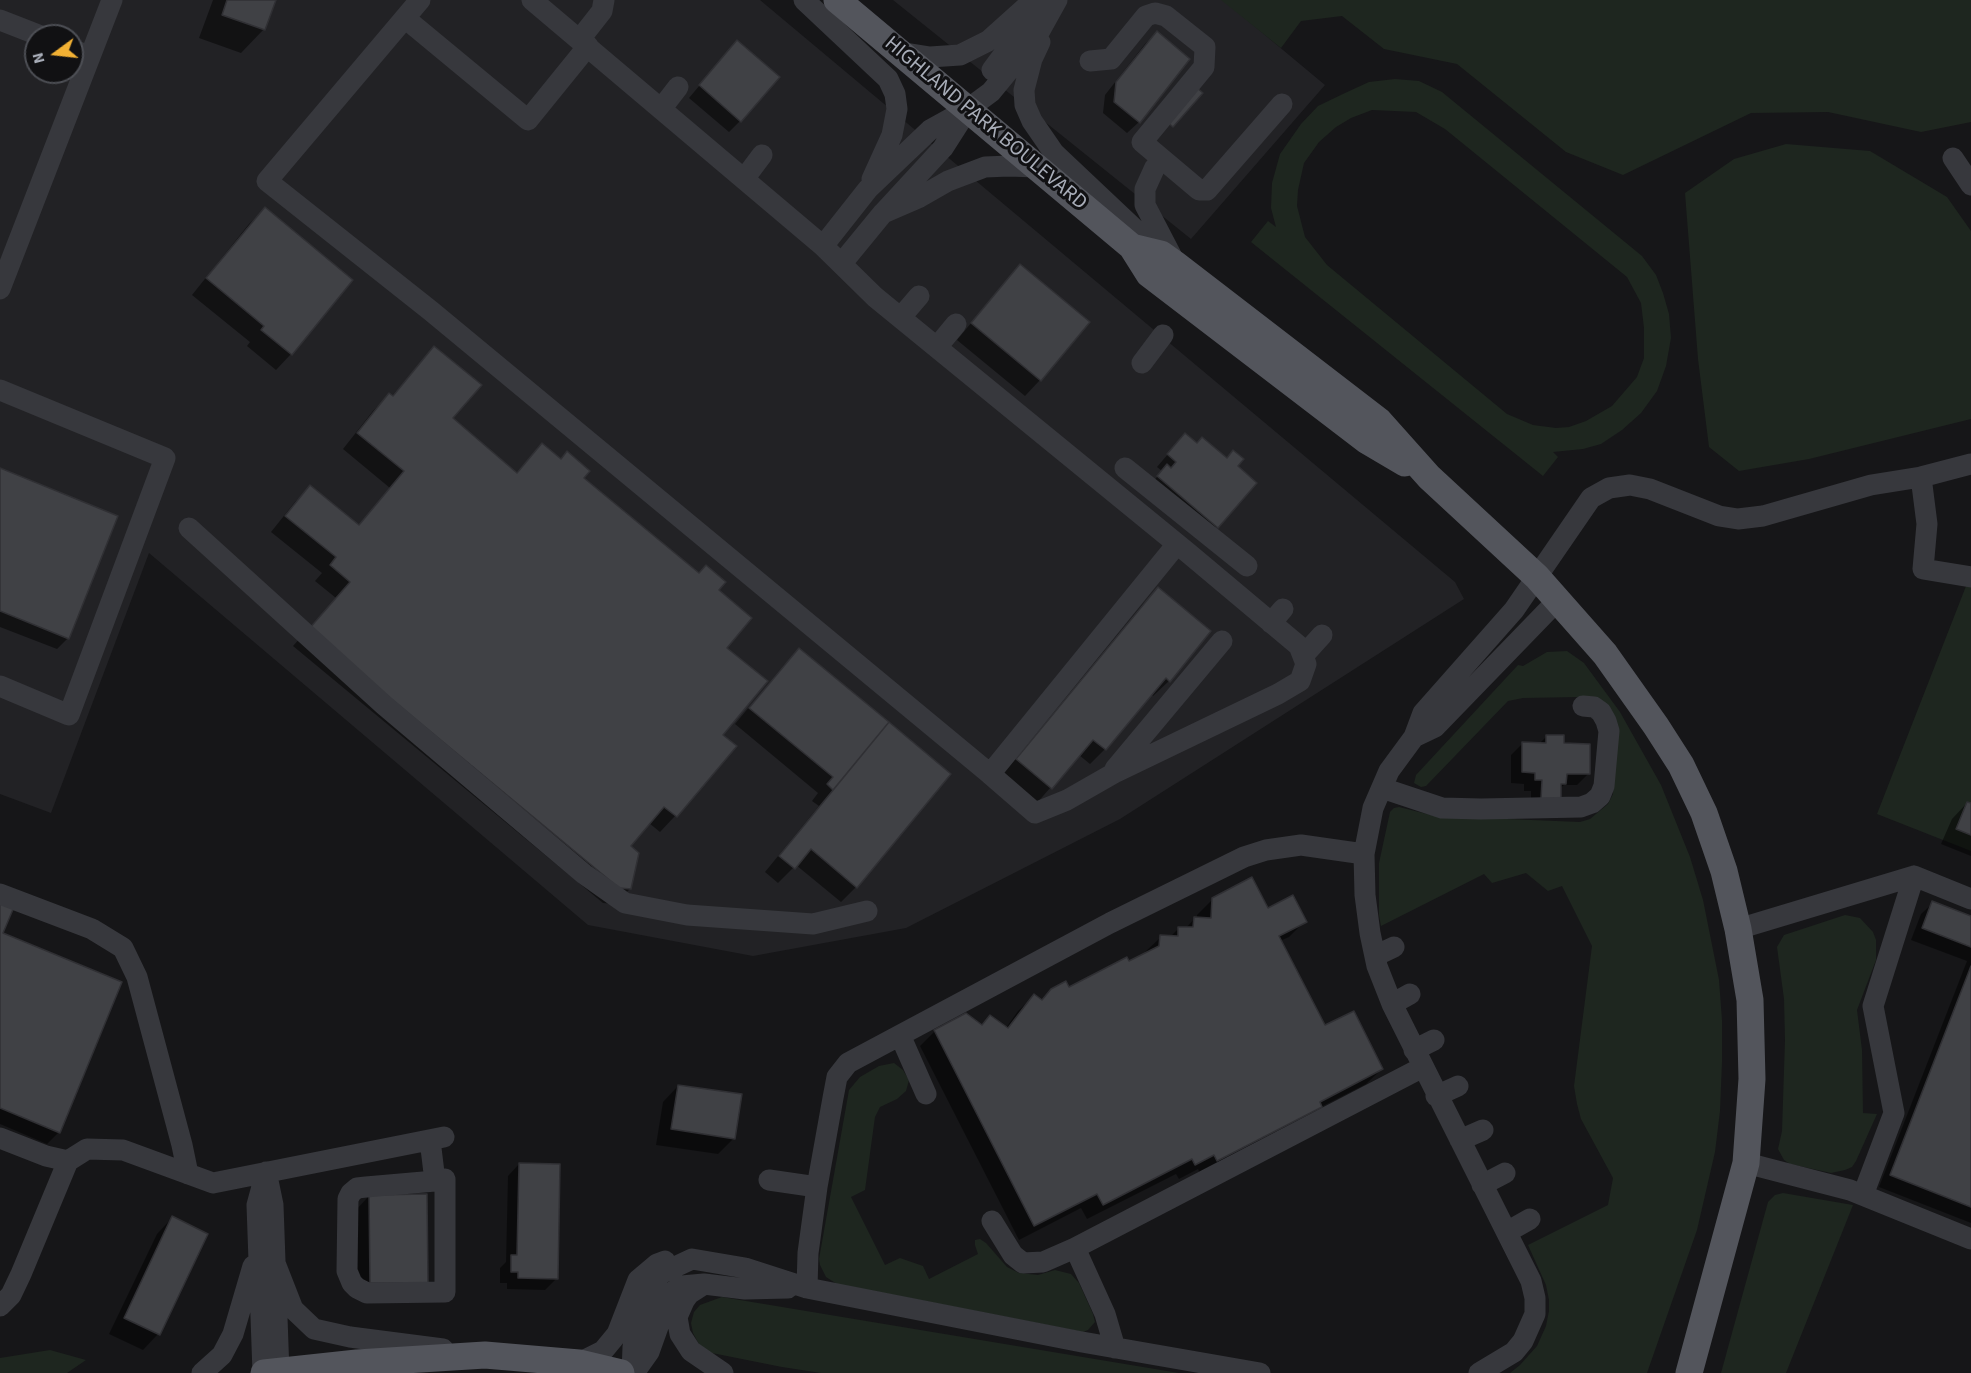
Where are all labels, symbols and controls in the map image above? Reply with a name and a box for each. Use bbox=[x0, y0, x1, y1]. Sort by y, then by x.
north arrow bbox=[24, 24, 84, 84]
street label: HIGHLAND PARK BOULEVARD bbox=[879, 32, 1091, 216]
text: N bbox=[27, 50, 51, 66]

